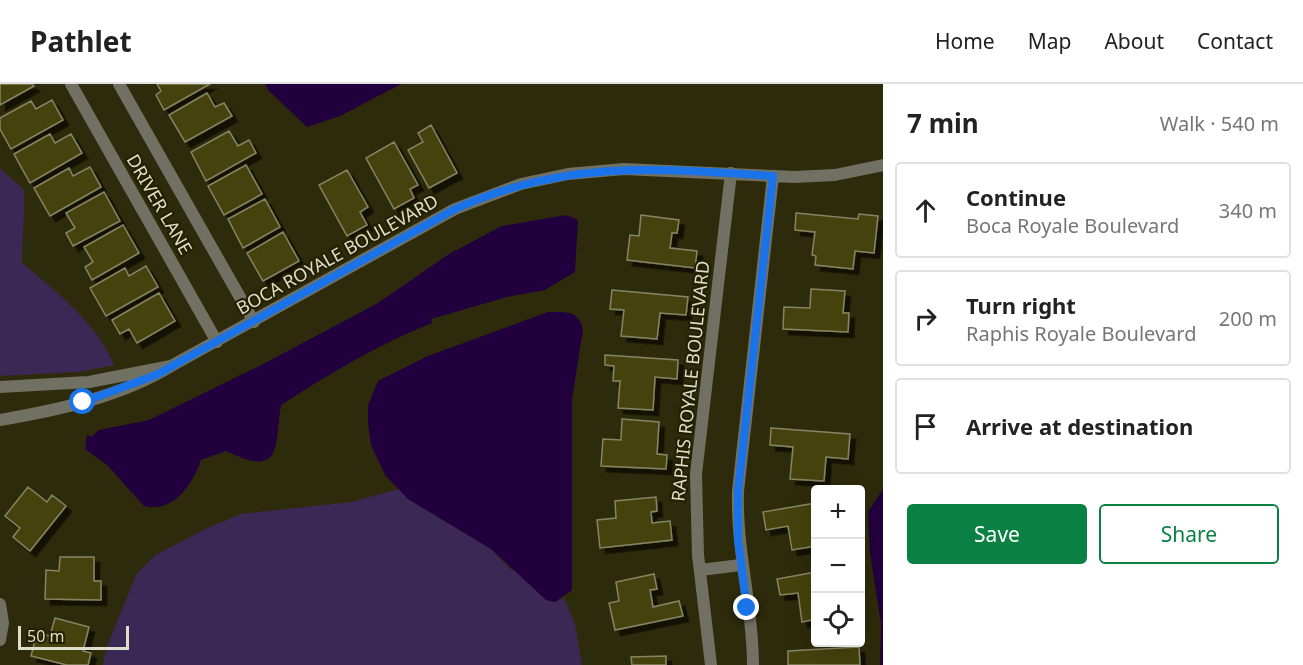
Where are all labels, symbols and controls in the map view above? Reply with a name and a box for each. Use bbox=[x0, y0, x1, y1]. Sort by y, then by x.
text: Pathlet bbox=[30, 22, 132, 60]
text: Home bbox=[935, 27, 995, 55]
text: Map bbox=[1028, 27, 1071, 55]
text: About bbox=[1104, 27, 1164, 55]
text: Contact bbox=[1197, 27, 1273, 55]
text: 7 min bbox=[907, 105, 979, 141]
text: Walk · 540 m bbox=[1160, 110, 1279, 137]
street label: DRIVER LANE bbox=[122, 150, 198, 258]
text: Continue bbox=[966, 182, 1066, 212]
street label: BOCA ROYALE BOULEVARD bbox=[232, 188, 442, 320]
icon: ahead bbox=[909, 194, 942, 227]
text: 340 m bbox=[1219, 197, 1277, 224]
text: Boca Royale Boulevard bbox=[966, 212, 1179, 239]
street label: RAPHIS ROYALE BOULEVARD bbox=[665, 260, 715, 502]
text: Turn right bbox=[966, 290, 1076, 320]
icon: right bbox=[909, 302, 942, 335]
text: 200 m bbox=[1219, 305, 1277, 332]
text: Raphis Royale Boulevard bbox=[966, 320, 1197, 347]
route start bbox=[69, 388, 95, 414]
icon: arrive bbox=[909, 410, 942, 443]
text: Arrive at destination bbox=[966, 411, 1193, 441]
map controls bbox=[811, 485, 865, 647]
button: + bbox=[811, 485, 865, 539]
button: Save bbox=[907, 504, 1087, 564]
button: Share bbox=[1099, 504, 1279, 564]
button: − bbox=[811, 539, 865, 593]
button: locate bbox=[811, 593, 865, 647]
route end bbox=[733, 594, 759, 620]
scale bar bbox=[18, 623, 129, 650]
text: 50 m bbox=[27, 625, 64, 647]

